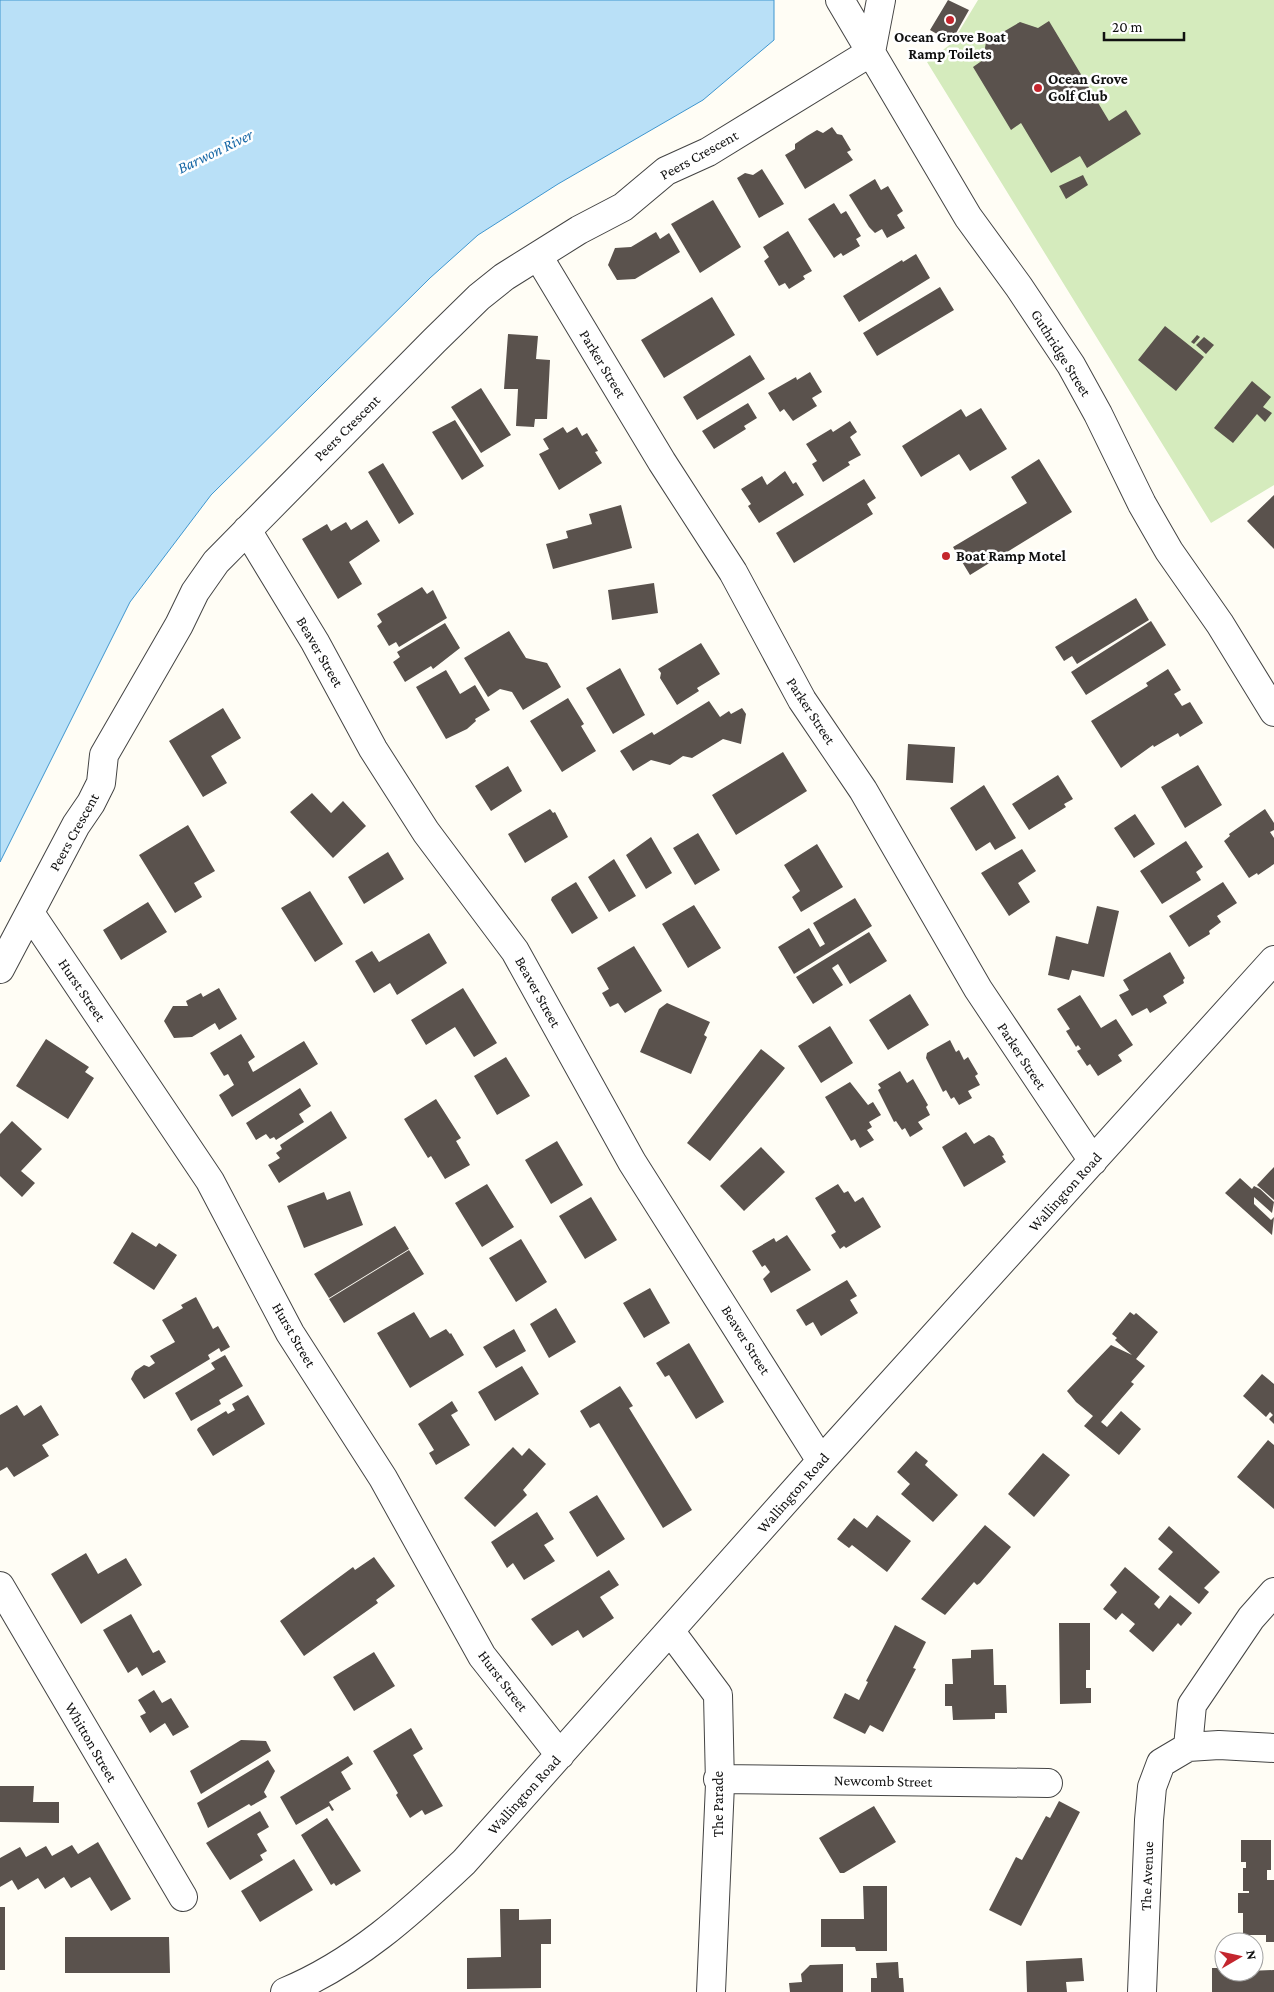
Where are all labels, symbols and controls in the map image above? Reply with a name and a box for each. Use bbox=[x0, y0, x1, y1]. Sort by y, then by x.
scale bar bbox=[1104, 10, 1184, 42]
marker: Ocean Grove Boat Ramp Toilets bbox=[944, 14, 956, 26]
text: 20 m bbox=[1112, 19, 1143, 35]
place label: Ocean Grove Boat Ramp Toilets bbox=[894, 29, 1007, 62]
place label: Ocean Grove Golf Club bbox=[1048, 71, 1128, 104]
marker: Ocean Grove Golf Club bbox=[1032, 82, 1044, 94]
water label: Barwon River bbox=[175, 125, 256, 177]
street label: Peers Crescent bbox=[657, 127, 742, 183]
street label: Guthridge Street bbox=[1027, 307, 1095, 401]
street label: Parker Street bbox=[576, 327, 630, 402]
street label: Peers Crescent bbox=[311, 391, 384, 464]
place label: Boat Ramp Motel bbox=[956, 548, 1066, 564]
marker: Boat Ramp Motel bbox=[940, 550, 952, 562]
street label: Beaver Street bbox=[293, 614, 347, 691]
street label: Parker Street bbox=[783, 675, 839, 748]
street label: Peers Crescent bbox=[46, 789, 102, 874]
street label: Beaver Street bbox=[512, 954, 564, 1031]
street label: Hurst Street bbox=[55, 956, 109, 1025]
street label: Parker Street bbox=[994, 1020, 1050, 1093]
street label: Wallington Road bbox=[1025, 1149, 1105, 1235]
street label: Hurst Street bbox=[269, 1300, 319, 1371]
street label: Beaver Street bbox=[718, 1303, 774, 1378]
street label: Wallington Road bbox=[754, 1450, 833, 1537]
street label: Hurst Street bbox=[475, 1647, 532, 1715]
street label: Whitton Street bbox=[62, 1699, 121, 1785]
street label: Wallington Road bbox=[484, 1752, 564, 1838]
street label: The Parade bbox=[710, 1770, 726, 1837]
street label: Newcomb Street bbox=[834, 1772, 933, 1790]
street label: The Avenue bbox=[1138, 1840, 1156, 1911]
north arrow bbox=[1214, 1932, 1264, 1982]
text: N bbox=[1243, 1949, 1261, 1961]

